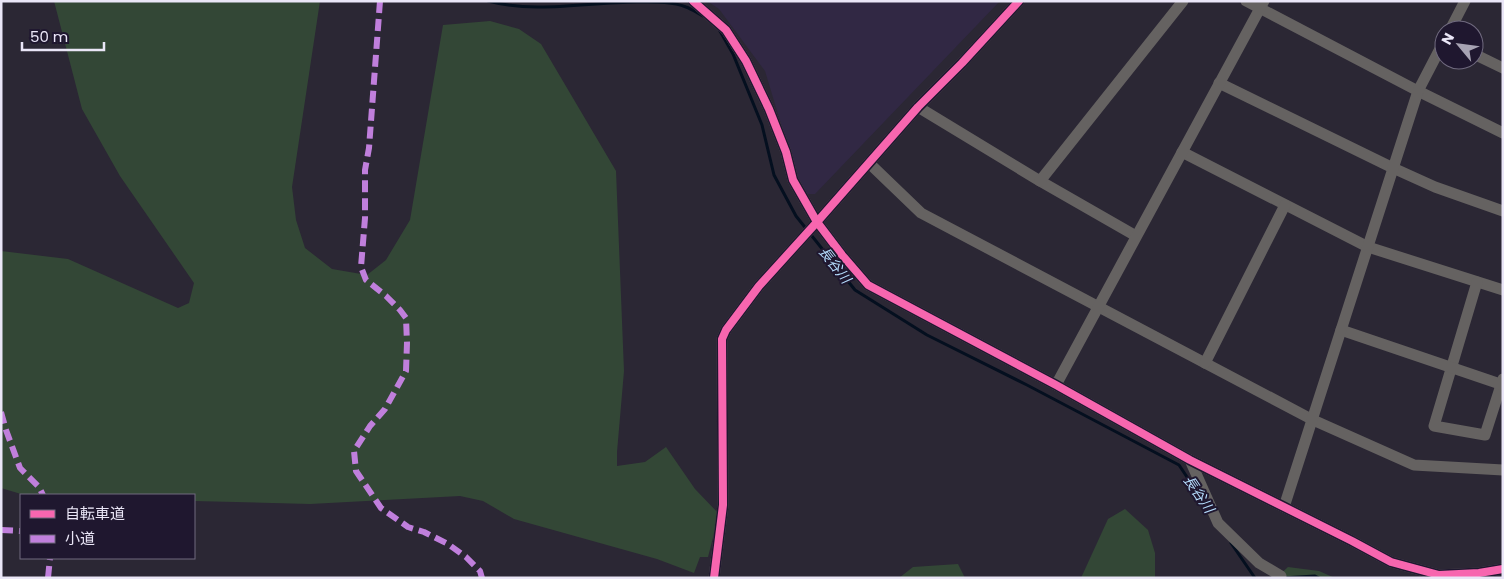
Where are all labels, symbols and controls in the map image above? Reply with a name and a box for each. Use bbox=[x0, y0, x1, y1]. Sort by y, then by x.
scale bar bbox=[22, 20, 105, 52]
north arrow bbox=[1434, 20, 1484, 70]
text: 50 m bbox=[30, 26, 68, 47]
text: N bbox=[1436, 29, 1459, 48]
water label: 長谷川 bbox=[814, 242, 857, 289]
water label: 長谷川 bbox=[1179, 471, 1220, 519]
legend bbox=[20, 494, 195, 559]
text: 自転車道 bbox=[65, 503, 125, 524]
text: 小道 bbox=[65, 528, 95, 549]

